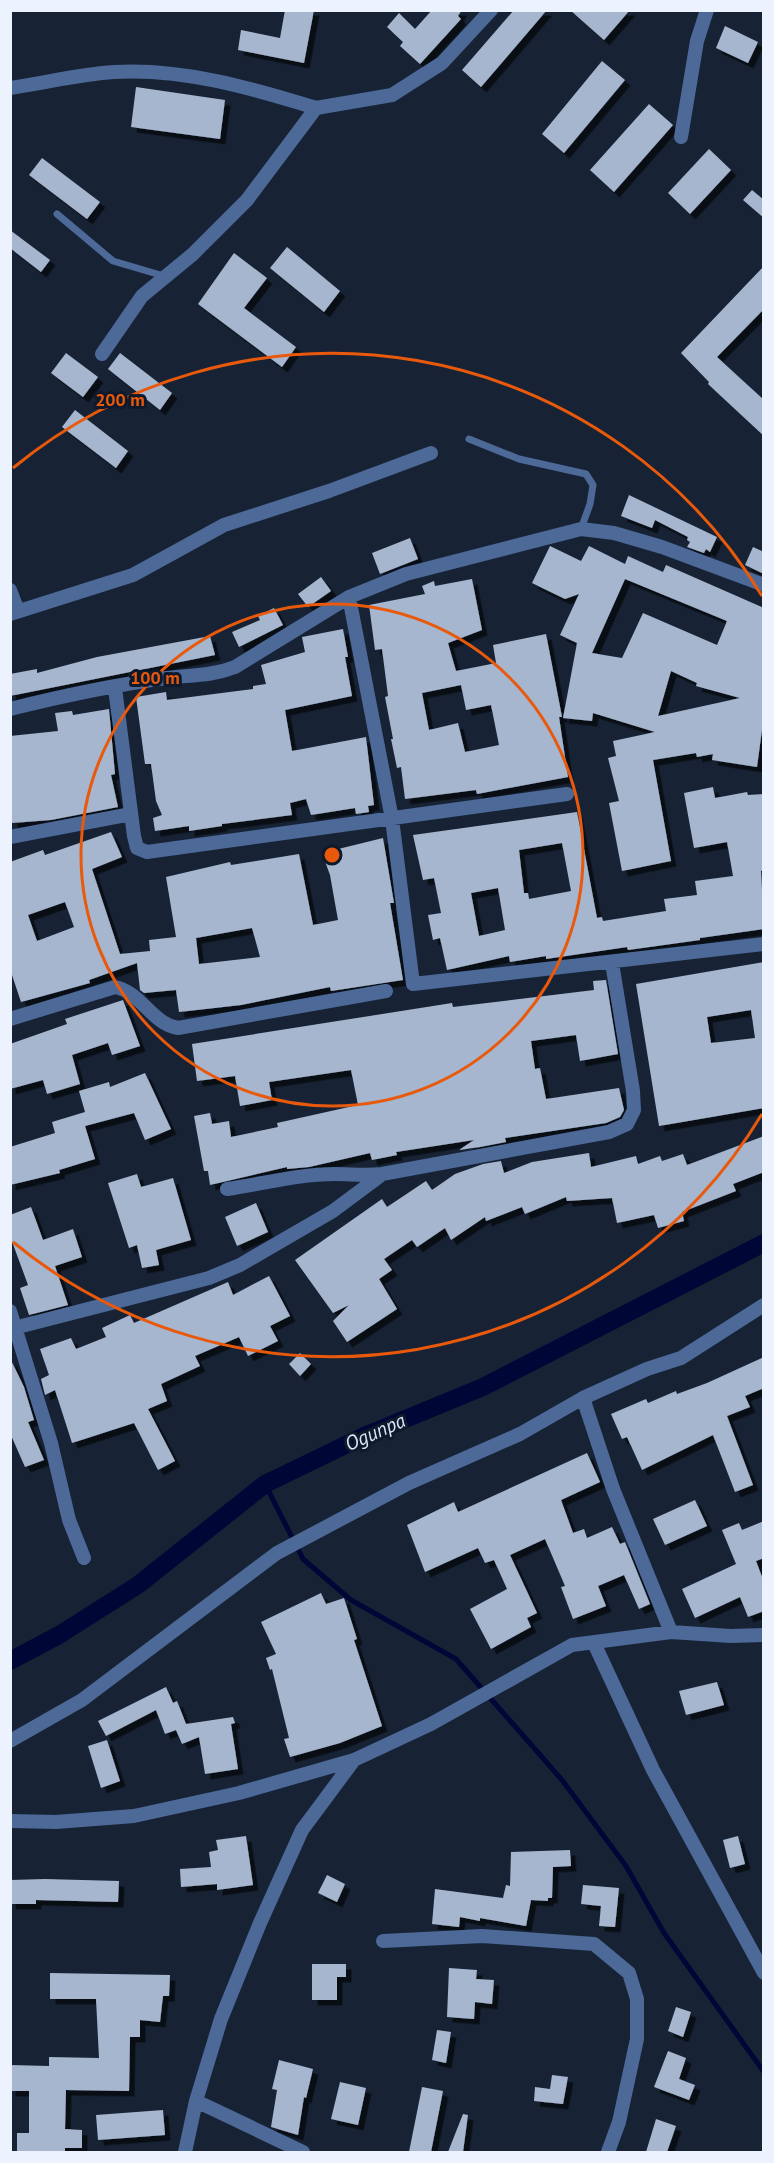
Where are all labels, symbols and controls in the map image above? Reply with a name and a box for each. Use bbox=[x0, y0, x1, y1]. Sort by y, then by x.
text: 200 m bbox=[95, 388, 145, 411]
text: 100 m bbox=[130, 666, 180, 689]
centre of rings bbox=[322, 845, 342, 865]
water label: Ogunpa bbox=[341, 1407, 410, 1457]

